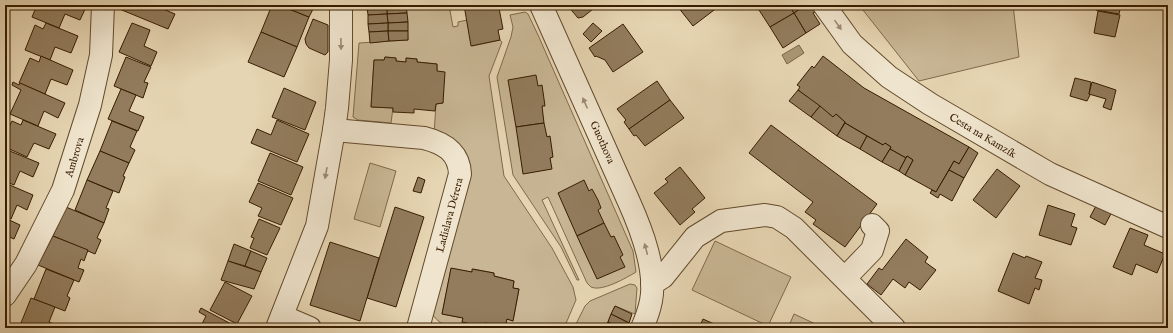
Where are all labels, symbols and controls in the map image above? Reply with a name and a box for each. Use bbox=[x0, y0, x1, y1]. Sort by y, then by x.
one-way arrow bbox=[834, 19, 842, 30]
one-way arrow bbox=[338, 38, 344, 51]
one-way arrow bbox=[582, 98, 588, 109]
street label: Cesta na Kamzík bbox=[946, 110, 1019, 161]
street label: Guothova bbox=[586, 119, 618, 166]
street label: Ambrova bbox=[62, 135, 88, 180]
one-way arrow bbox=[323, 167, 329, 179]
street label: Ladislava Dérera bbox=[433, 176, 467, 254]
one-way arrow bbox=[642, 243, 648, 255]

